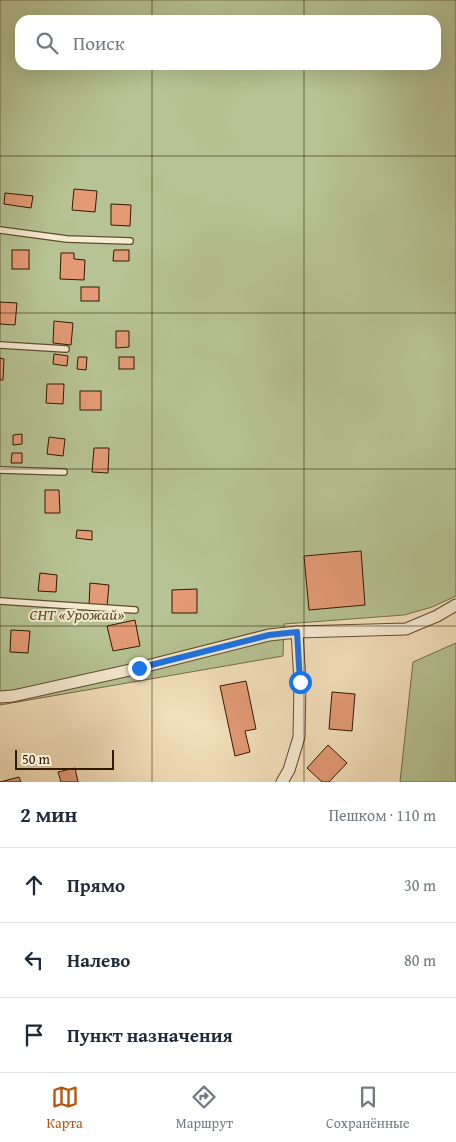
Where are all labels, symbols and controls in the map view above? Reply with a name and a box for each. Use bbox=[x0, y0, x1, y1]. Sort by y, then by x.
search box bbox=[15, 15, 441, 70]
icon: search bbox=[33, 29, 61, 57]
text: Поиск bbox=[73, 29, 125, 57]
park label: СНТ «Урожай» bbox=[30, 602, 124, 626]
route end bbox=[128, 657, 151, 680]
route start bbox=[289, 671, 312, 694]
scale bar bbox=[15, 747, 114, 770]
text: 50 m bbox=[22, 749, 50, 769]
text: 2 мин bbox=[20, 799, 77, 830]
text: Пешком · 110 m bbox=[329, 803, 436, 827]
icon: ahead bbox=[20, 871, 48, 899]
text: Прямо bbox=[67, 871, 125, 899]
text: 30 m bbox=[404, 873, 436, 897]
icon: left bbox=[20, 946, 48, 974]
text: Налево bbox=[67, 946, 130, 974]
text: 80 m bbox=[404, 948, 436, 972]
icon: arrive bbox=[20, 1021, 48, 1049]
text: Пункт назначения bbox=[67, 1021, 233, 1049]
tab: Карта bbox=[47, 1083, 83, 1133]
tab: Маршрут bbox=[176, 1083, 233, 1133]
tab: Сохранённые bbox=[326, 1083, 409, 1133]

